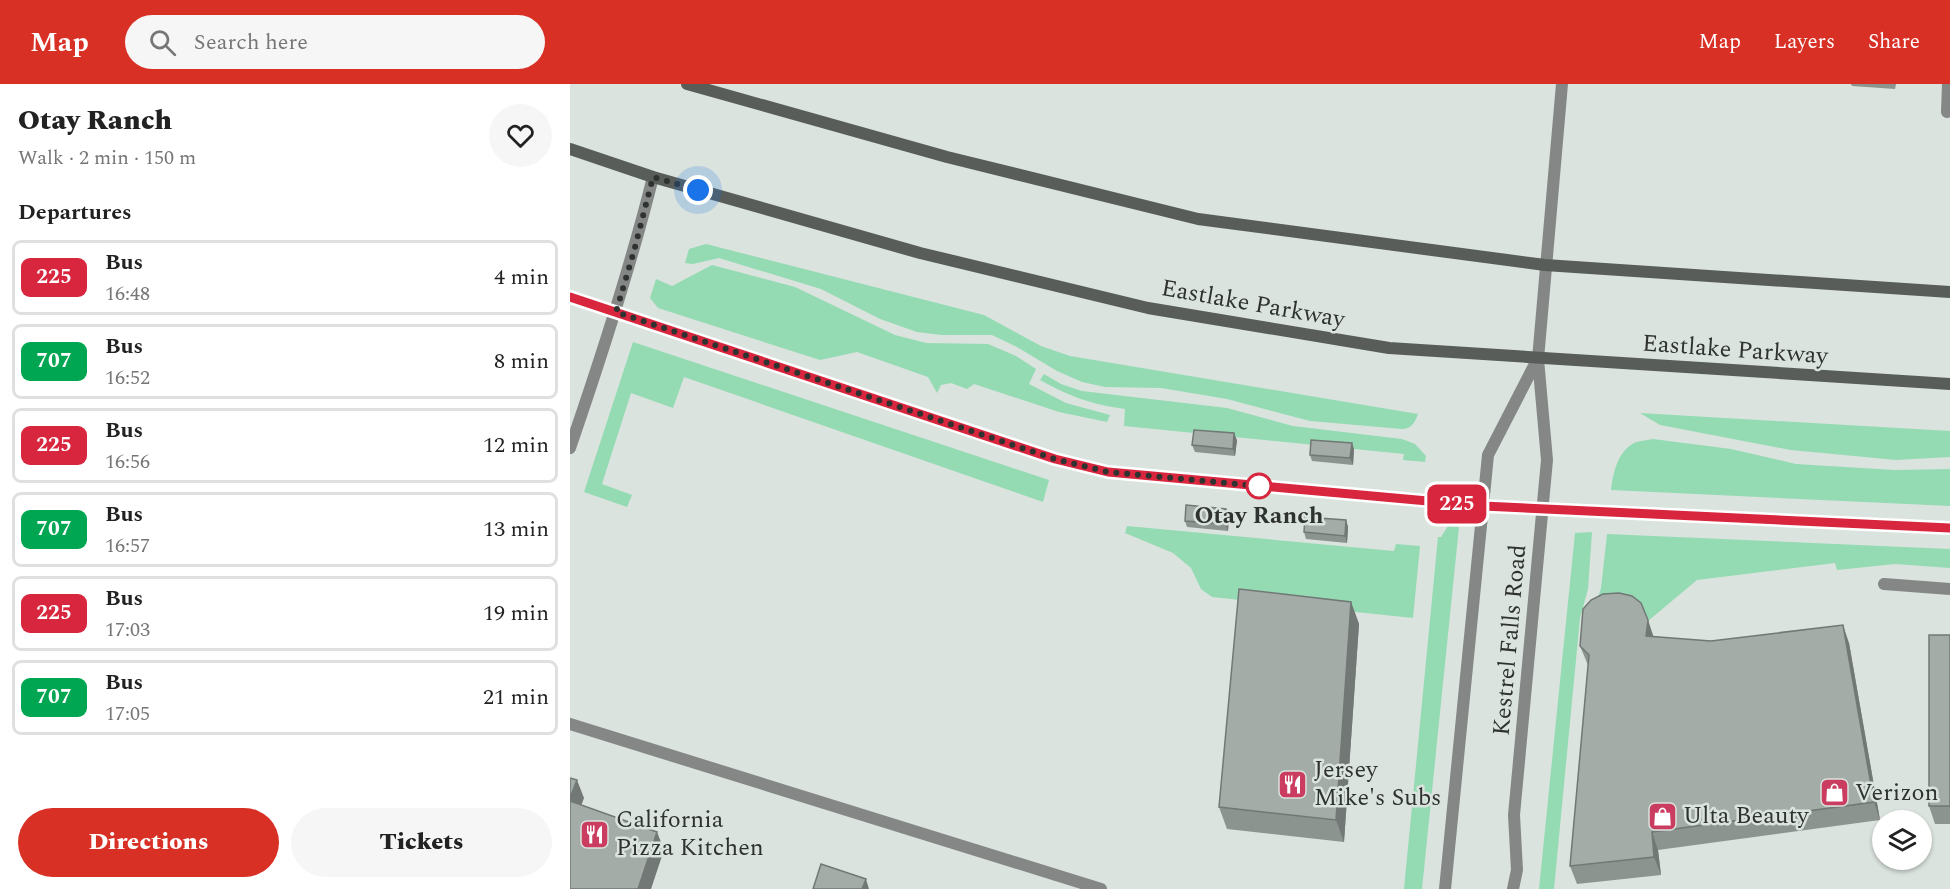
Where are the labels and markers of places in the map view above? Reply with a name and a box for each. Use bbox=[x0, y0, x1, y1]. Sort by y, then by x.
marker: Otay Ranch bbox=[1246, 473, 1272, 499]
place label: Otay Ranch bbox=[1194, 498, 1324, 534]
place label: Jersey Mike's Subs bbox=[1314, 752, 1441, 816]
restaurant icon: Jersey Mike's Subs bbox=[1277, 768, 1309, 800]
place label: Verizon bbox=[1855, 775, 1939, 811]
shop icon: Verizon bbox=[1818, 777, 1850, 809]
place label: Ulta Beauty bbox=[1683, 798, 1810, 834]
shop icon: Ulta Beauty bbox=[1646, 800, 1678, 832]
place label: California Pizza Kitchen bbox=[616, 802, 764, 866]
restaurant icon: California Pizza Kitchen bbox=[579, 818, 611, 850]

